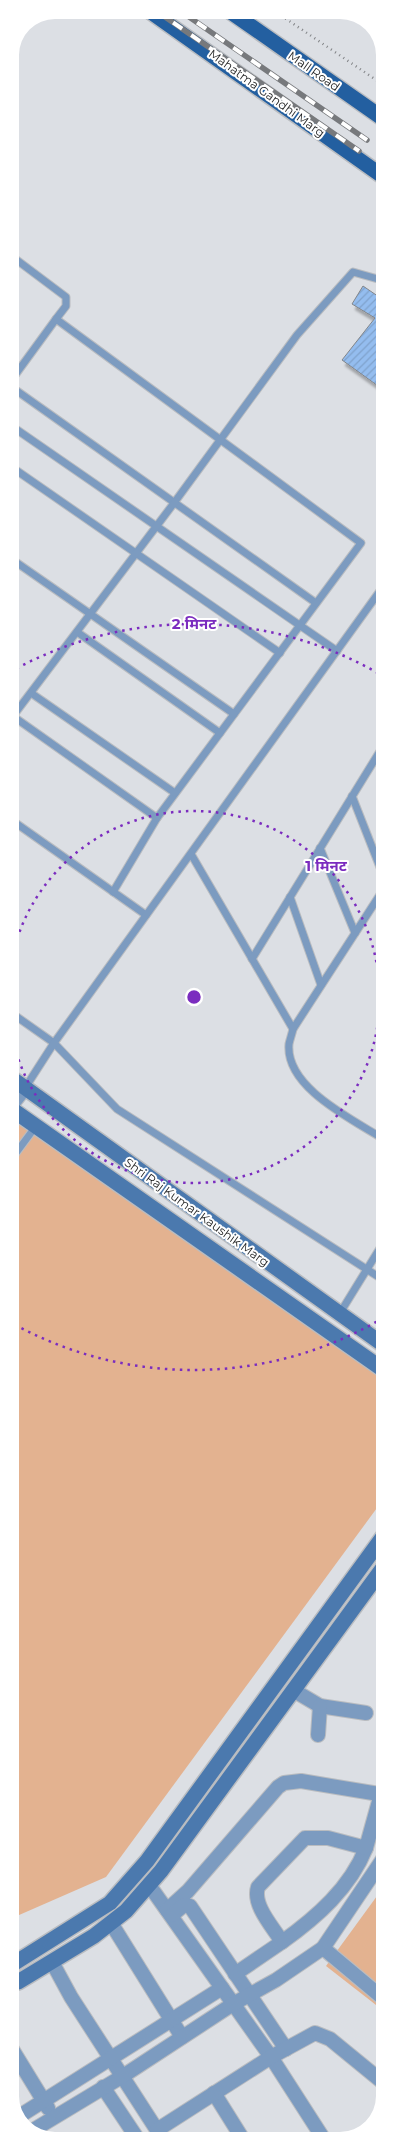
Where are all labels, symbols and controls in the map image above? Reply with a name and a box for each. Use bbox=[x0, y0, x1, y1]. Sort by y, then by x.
street label: Mahatma Gandhi Marg bbox=[206, 46, 328, 140]
street label: Mall Road bbox=[285, 48, 343, 94]
text: 2 मिनट bbox=[172, 614, 217, 633]
text: 1 मिनट bbox=[305, 856, 348, 875]
centre of rings bbox=[185, 988, 203, 1006]
street label: Shri Raj Kumar Kaushik Marg bbox=[122, 1154, 272, 1270]

